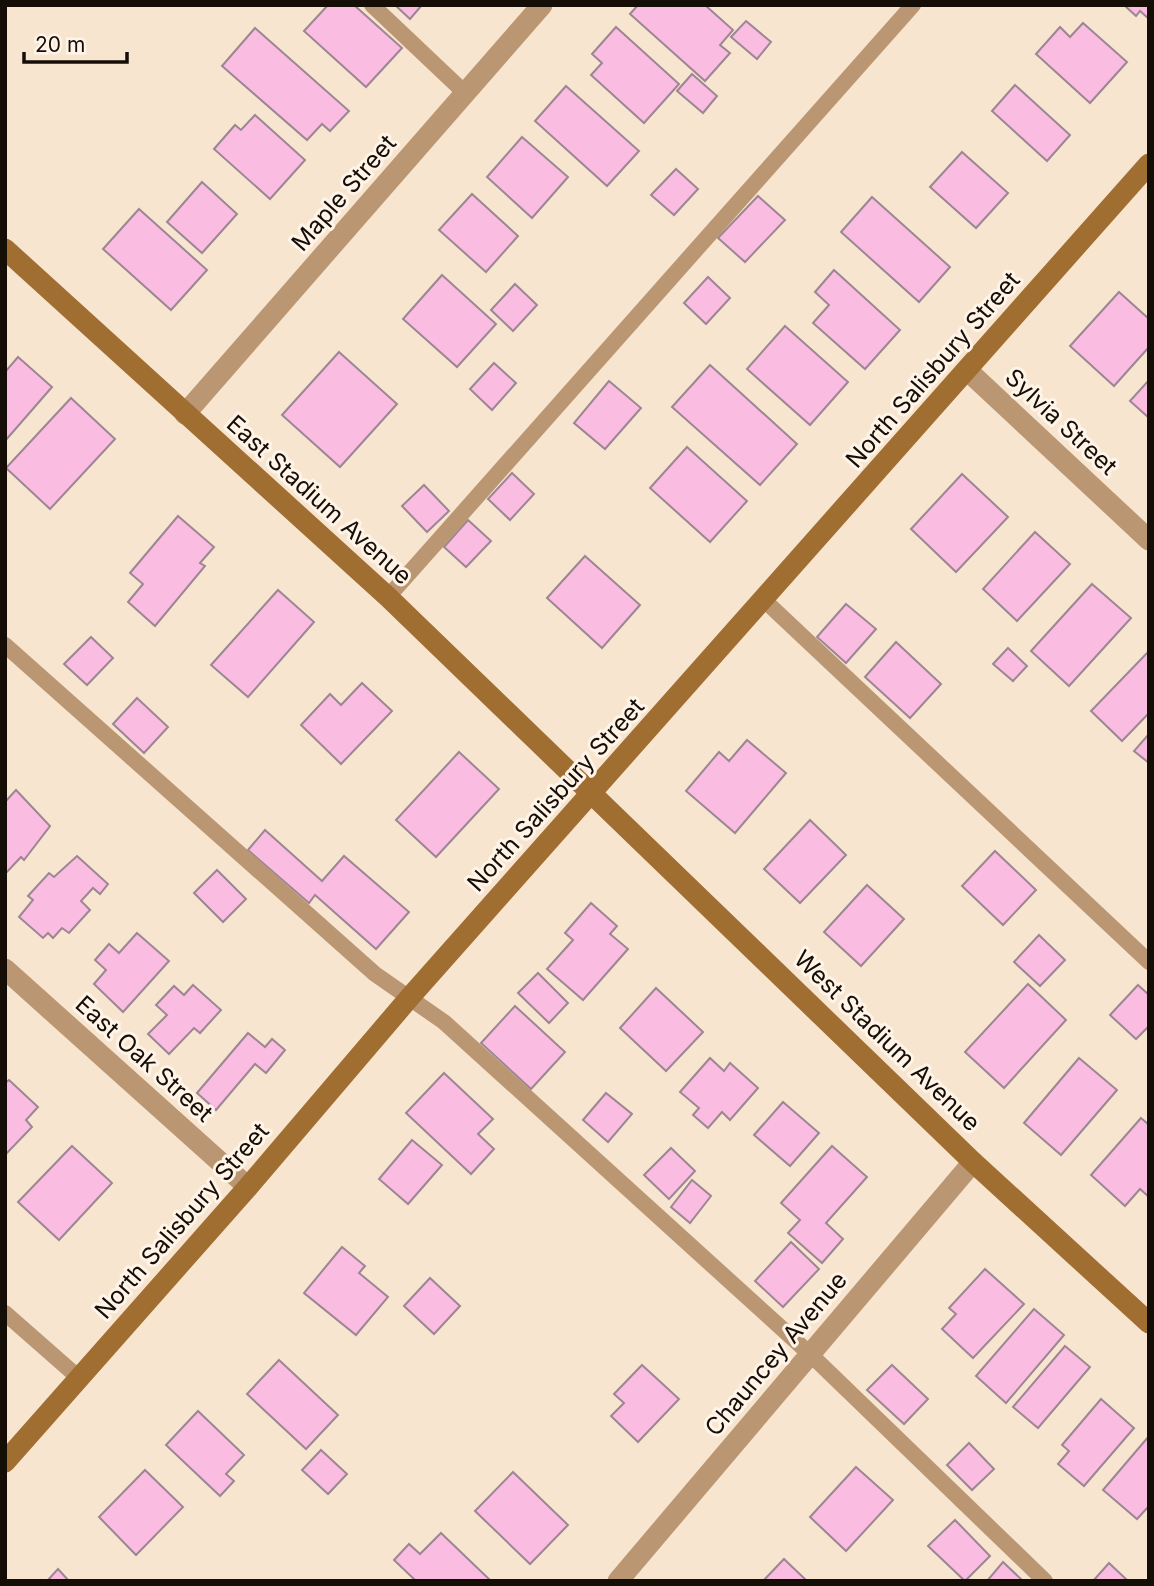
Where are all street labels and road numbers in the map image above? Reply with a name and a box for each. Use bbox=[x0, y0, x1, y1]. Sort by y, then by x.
street label: Maple Street bbox=[285, 129, 402, 257]
street label: North Salisbury Street bbox=[840, 266, 1026, 474]
street label: Sylvia Street bbox=[999, 363, 1123, 481]
street label: East Stadium Avenue bbox=[221, 409, 418, 590]
street label: North Salisbury Street bbox=[461, 692, 650, 897]
street label: West Stadium Avenue bbox=[788, 944, 986, 1137]
street label: East Oak Street bbox=[70, 989, 219, 1128]
street label: North Salisbury Street bbox=[89, 1117, 275, 1325]
street label: Chauncey Avenue bbox=[699, 1266, 853, 1442]

